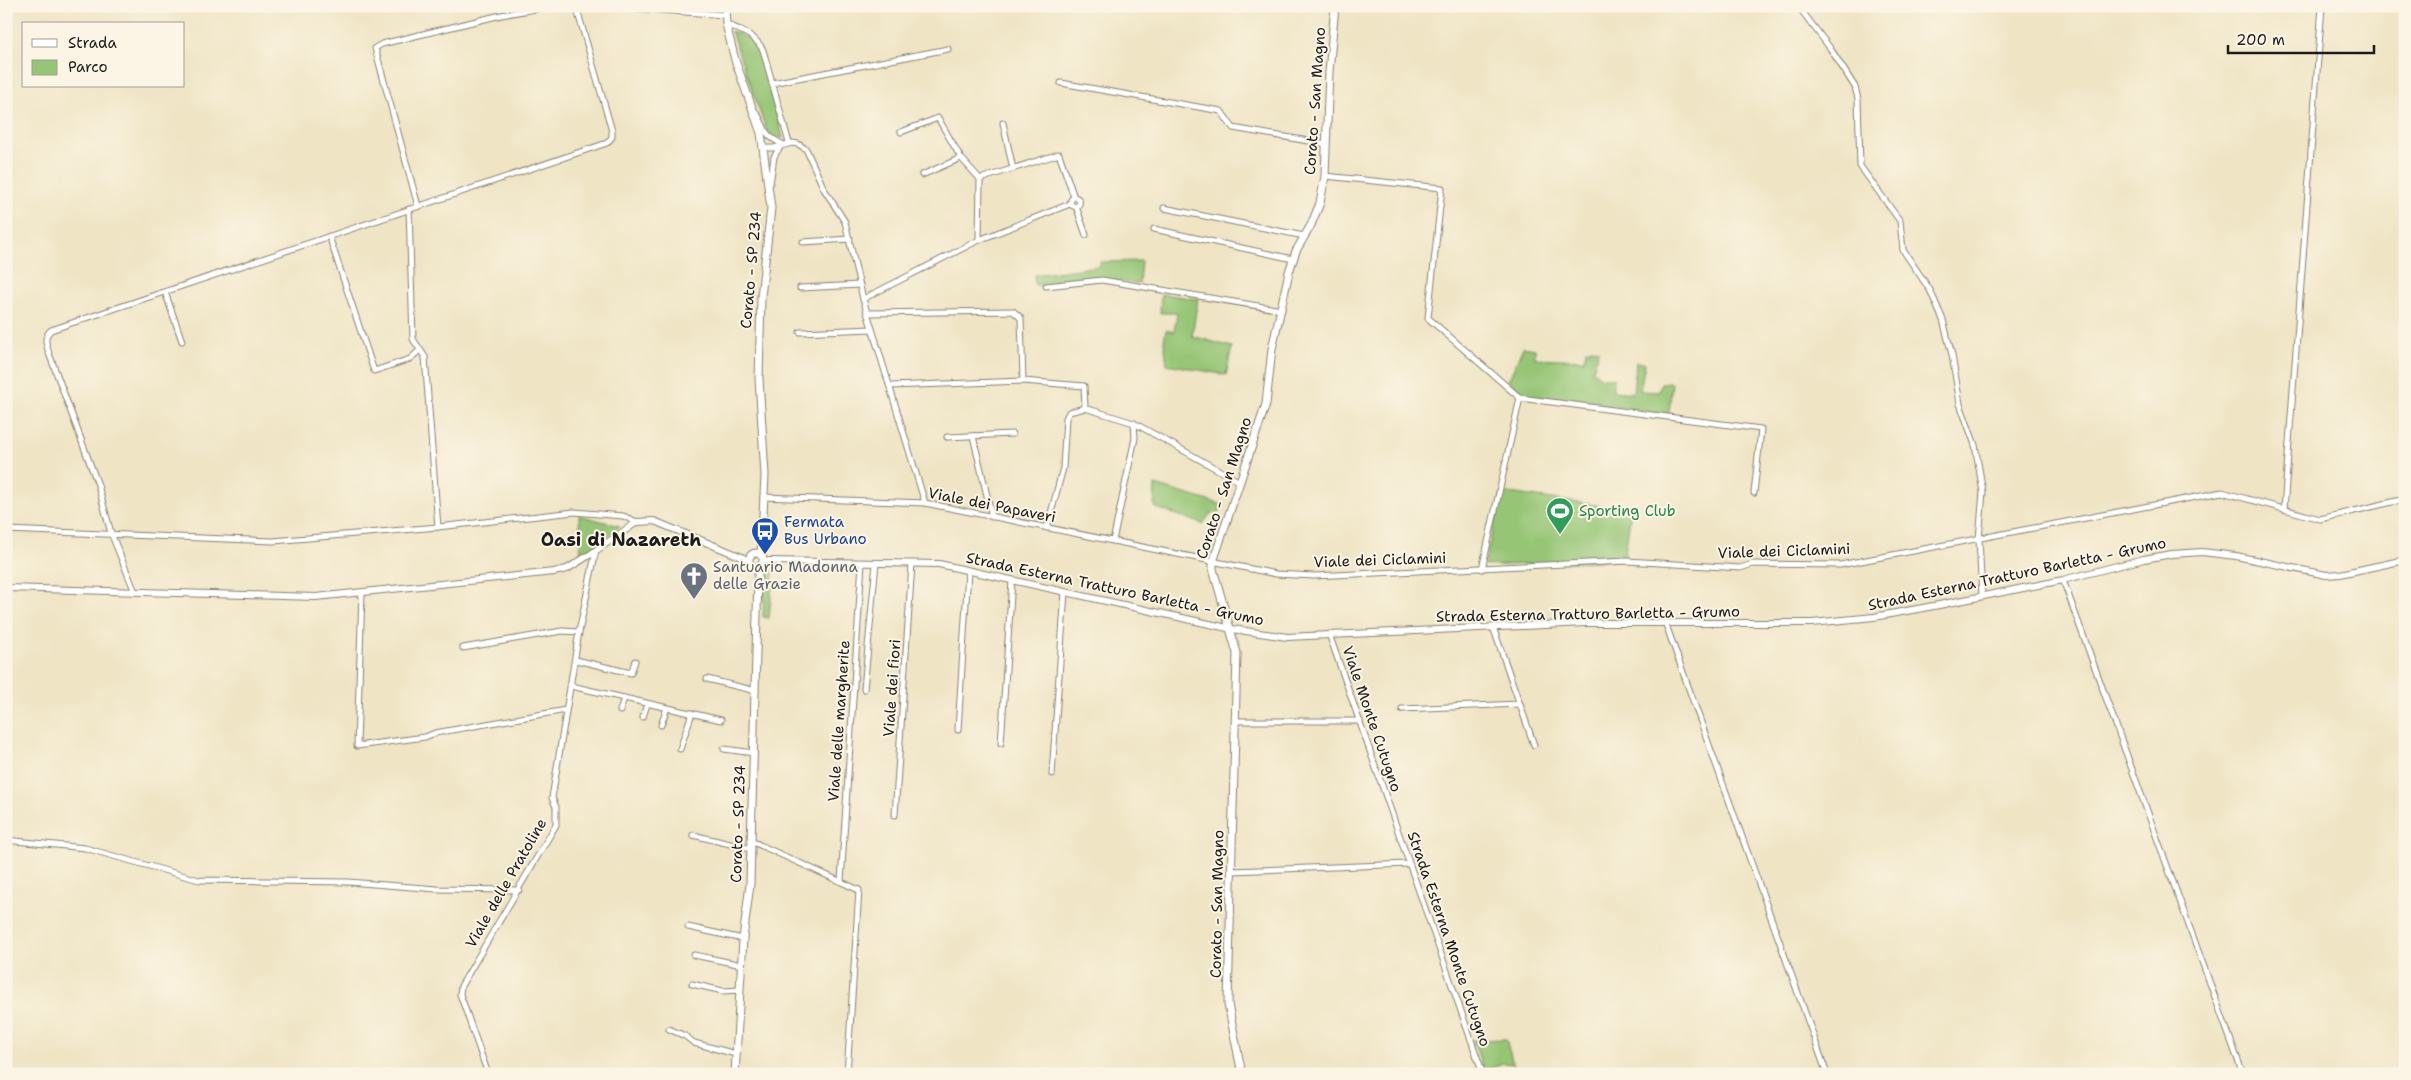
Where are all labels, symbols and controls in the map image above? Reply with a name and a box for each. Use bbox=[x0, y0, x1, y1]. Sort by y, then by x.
legend bbox=[22, 22, 185, 88]
scale bar bbox=[2228, 22, 2375, 54]
street label: Corato - San Magno bbox=[1300, 26, 1330, 176]
text: 200 m bbox=[2236, 30, 2285, 50]
text: Strada bbox=[68, 33, 117, 53]
text: Parco bbox=[68, 57, 108, 77]
street label: Corato - SP 234 bbox=[736, 210, 766, 330]
street label: Corato - San Magno bbox=[1192, 414, 1256, 562]
street label: Viale dei Papaveri bbox=[926, 483, 1058, 527]
sports icon: Sporting Club bbox=[1545, 496, 1575, 535]
place label: Sporting Club bbox=[1579, 501, 1675, 521]
place label: Fermata Bus Urbano bbox=[784, 512, 867, 549]
bus stop icon: Fermata Bus Urbano bbox=[750, 516, 780, 555]
district label: Oasi di Nazareth bbox=[541, 528, 701, 552]
street label: Strada Esterna Tratturo Barletta - Grumo bbox=[1866, 533, 2168, 615]
street label: Viale dei Ciclamini bbox=[1717, 539, 1851, 563]
street label: Strada Esterna Tratturo Barletta - Grumo bbox=[964, 548, 1266, 630]
street label: Viale dei Ciclamini bbox=[1313, 548, 1447, 572]
place label: Santuario Madonna delle Grazie bbox=[713, 557, 858, 594]
church icon: Santuario Madonna delle Grazie bbox=[679, 561, 709, 600]
street label: Strada Esterna Tratturo Barletta - Grumo bbox=[1436, 601, 1740, 627]
street label: Viale dei fiori bbox=[879, 638, 905, 738]
street label: Viale delle margherite bbox=[823, 640, 855, 802]
street label: Viale Monte Cutugno bbox=[1338, 643, 1406, 795]
street label: Corato - SP 234 bbox=[726, 765, 750, 883]
street label: Viale delle Pratoline bbox=[461, 815, 551, 951]
street label: Strada Esterna Monte Cutugno bbox=[1403, 829, 1495, 1049]
street label: Corato - San Magno bbox=[1206, 830, 1228, 978]

